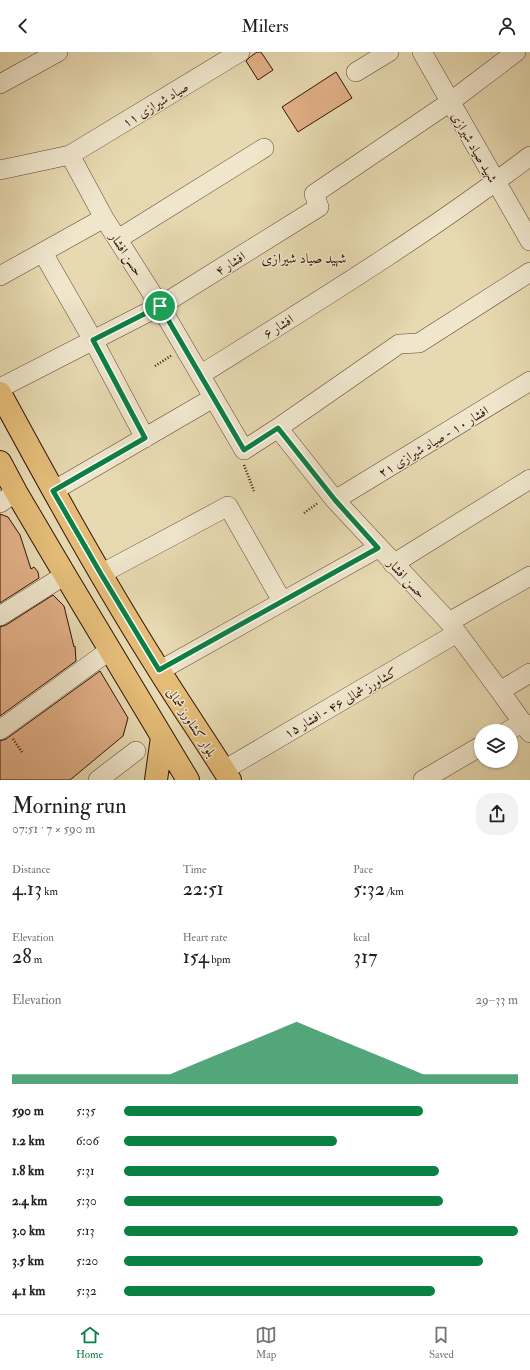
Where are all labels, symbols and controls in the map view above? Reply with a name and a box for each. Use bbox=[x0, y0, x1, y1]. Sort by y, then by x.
icon: back bbox=[12, 15, 34, 37]
text: Milers bbox=[241, 15, 289, 38]
icon: person bbox=[496, 15, 518, 37]
street label: صیاد شیرازی ۱۱ bbox=[120, 79, 191, 131]
street label: شهید صیاد شیرازی bbox=[448, 109, 501, 186]
street label: حسن افشار bbox=[104, 228, 146, 280]
street label: افشار ۴ bbox=[212, 248, 249, 279]
district label: شهید صیاد شیرازی bbox=[262, 250, 347, 268]
pin bbox=[143, 289, 177, 323]
icon: arrive bbox=[149, 295, 171, 317]
street label: افشار ۶ bbox=[260, 311, 297, 342]
street label: افشار ۱۰ - صیاد شیرازی ۲۱ bbox=[376, 403, 492, 481]
street label: حسن افشار bbox=[382, 554, 429, 603]
street label: کشاورز شمالی ۴۶ - افشار ۱۵ bbox=[281, 664, 400, 742]
street label: بلوار کشاورز شمالی bbox=[163, 685, 219, 760]
map controls bbox=[474, 724, 518, 768]
button: layers bbox=[474, 724, 518, 768]
text: Morning run bbox=[12, 792, 127, 820]
button: share bbox=[476, 793, 518, 835]
text: 07:51 · 7 × 590 m bbox=[12, 821, 95, 837]
text: Distance bbox=[12, 863, 50, 876]
text: Time bbox=[183, 863, 207, 876]
text: Pace bbox=[353, 863, 373, 876]
text: 4.13 bbox=[12, 876, 42, 901]
text: 22:51 bbox=[183, 876, 224, 901]
text: 5:32 bbox=[353, 876, 385, 901]
text: km bbox=[42, 885, 58, 898]
text: /km bbox=[385, 885, 404, 898]
text: Elevation bbox=[12, 931, 54, 944]
text: Heart rate bbox=[183, 931, 227, 944]
text: kcal bbox=[353, 931, 370, 944]
text: 28 bbox=[12, 944, 32, 969]
text: 154 bbox=[183, 944, 209, 969]
text: 317 bbox=[353, 944, 377, 969]
text: m bbox=[32, 953, 42, 966]
text: bpm bbox=[209, 953, 231, 966]
text: Elevation bbox=[12, 992, 62, 1008]
text: 29–33 m bbox=[475, 992, 518, 1008]
text: 590 m bbox=[12, 1103, 44, 1119]
text: 5:35 bbox=[76, 1103, 96, 1119]
text: 1.2 km bbox=[12, 1133, 45, 1149]
text: 6:06 bbox=[76, 1133, 99, 1149]
text: 1.8 km bbox=[12, 1163, 44, 1179]
text: 5:31 bbox=[76, 1163, 95, 1179]
text: 2.4 km bbox=[12, 1193, 47, 1209]
text: 5:30 bbox=[76, 1193, 97, 1209]
text: 3.0 km bbox=[12, 1223, 45, 1239]
text: 5:13 bbox=[76, 1223, 95, 1239]
text: 3.5 km bbox=[12, 1253, 44, 1269]
text: 5:20 bbox=[76, 1253, 98, 1269]
text: 4.1 km bbox=[12, 1283, 45, 1299]
text: 5:32 bbox=[76, 1283, 97, 1299]
tab: Home bbox=[76, 1324, 103, 1361]
tab: Map bbox=[255, 1324, 277, 1361]
tab: Saved bbox=[429, 1324, 454, 1361]

